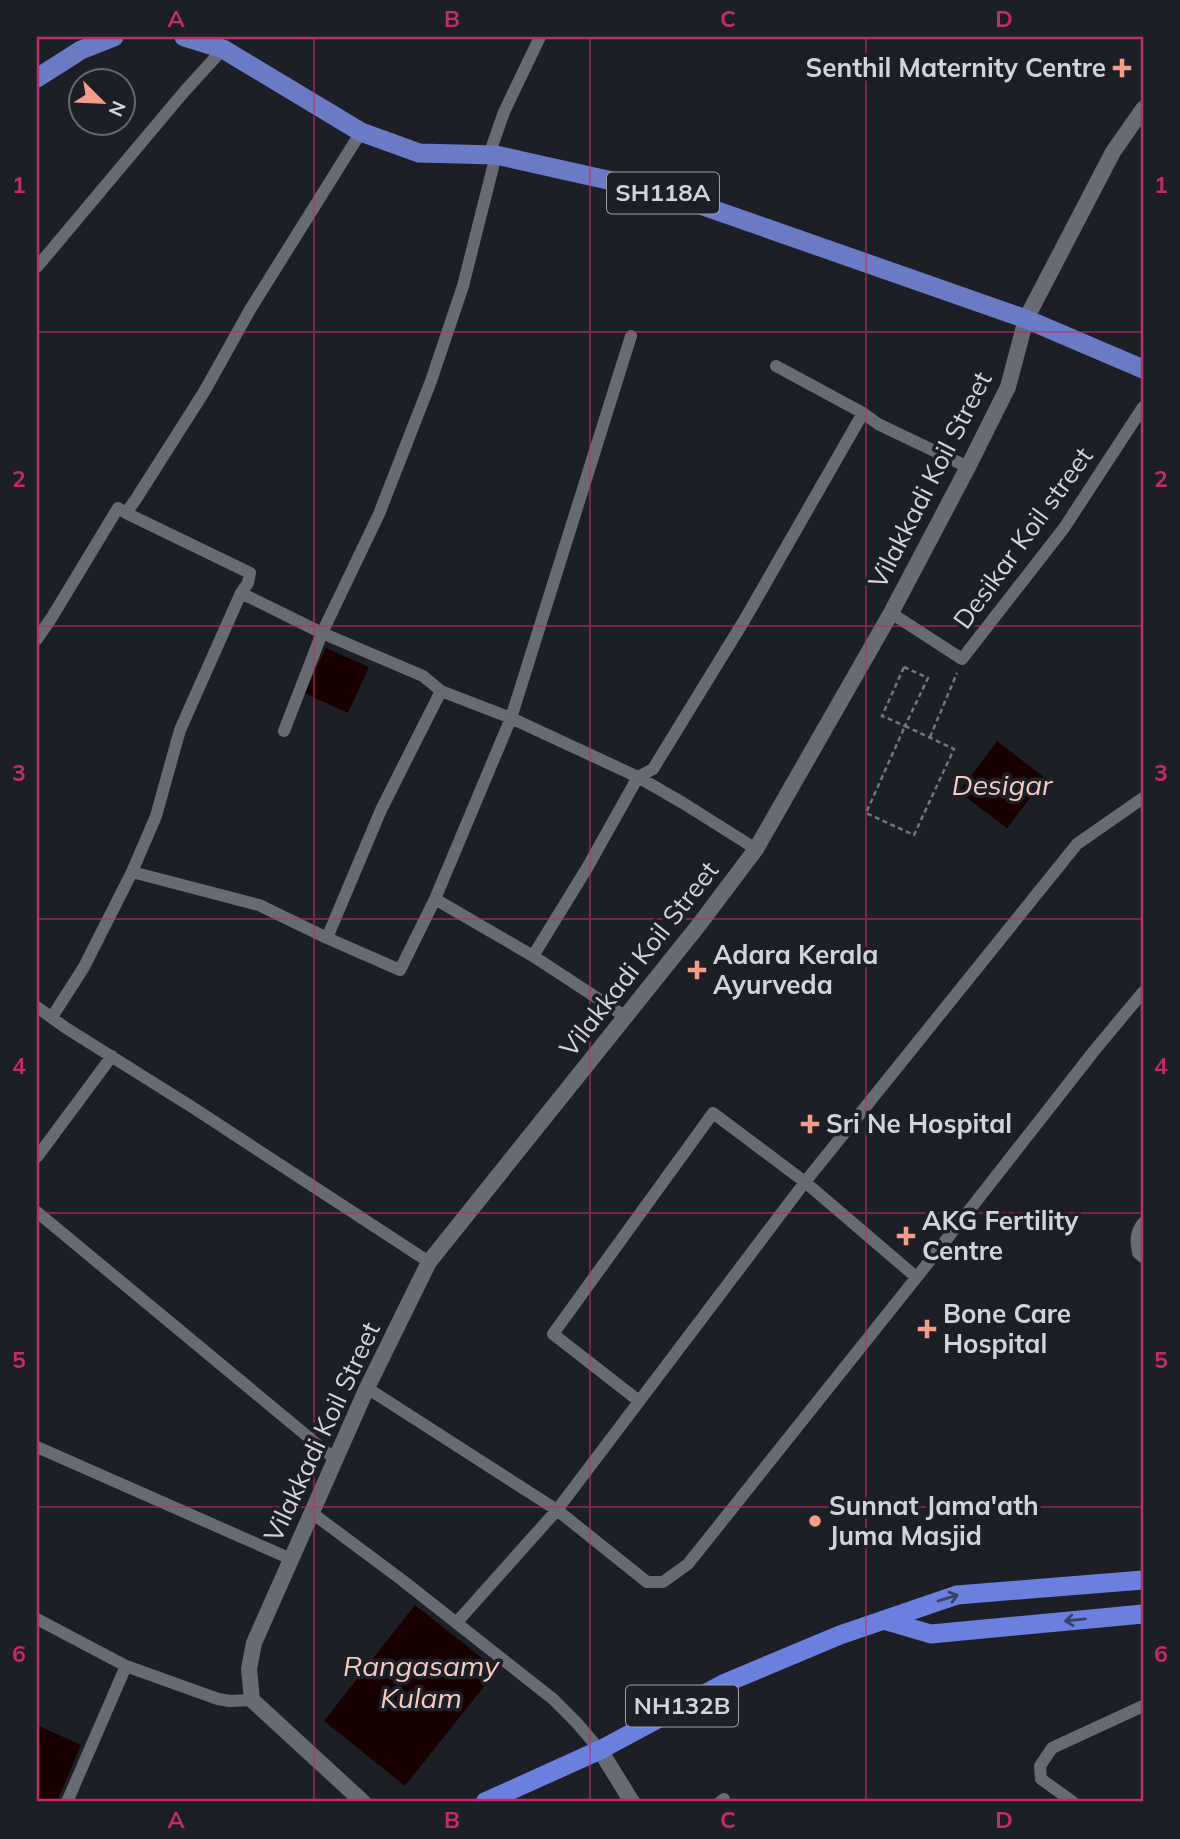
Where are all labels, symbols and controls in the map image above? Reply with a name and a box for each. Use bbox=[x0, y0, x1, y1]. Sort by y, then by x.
text: A bbox=[167, 4, 185, 33]
text: B bbox=[444, 4, 460, 33]
text: C bbox=[720, 4, 736, 33]
text: D bbox=[995, 4, 1013, 33]
place label: Senthil Maternity Centre bbox=[805, 51, 1106, 84]
marker: Senthil Maternity Centre bbox=[1112, 58, 1132, 78]
north arrow bbox=[66, 66, 136, 136]
text: N bbox=[104, 97, 131, 120]
text: 1 bbox=[12, 170, 26, 199]
text: 1 bbox=[1154, 170, 1168, 199]
road number: SH118A bbox=[607, 173, 719, 214]
street label: Vilakkadi Koil Street bbox=[861, 366, 999, 594]
street label: Desikar Koil street bbox=[946, 440, 1100, 635]
text: 2 bbox=[12, 464, 26, 493]
text: 2 bbox=[1154, 464, 1168, 493]
text: 3 bbox=[12, 758, 26, 787]
text: 3 bbox=[1154, 758, 1168, 787]
water label: Desigar bbox=[952, 767, 1054, 802]
street label: Vilakkadi Koil Street bbox=[552, 854, 725, 1063]
place label: Adara Kerala Ayurveda bbox=[713, 938, 878, 1001]
marker: Adara Kerala Ayurveda bbox=[687, 960, 707, 980]
text: 4 bbox=[12, 1051, 26, 1080]
text: 4 bbox=[1154, 1051, 1168, 1080]
place label: Sri Ne Hospital bbox=[826, 1107, 1012, 1140]
marker: Sri Ne Hospital bbox=[800, 1114, 820, 1134]
place label: AKG Fertility Centre bbox=[922, 1204, 1079, 1267]
marker: AKG Fertility Centre bbox=[896, 1226, 916, 1246]
place label: Bone Care Hospital bbox=[943, 1297, 1071, 1360]
street label: Vilakkadi Koil Street bbox=[256, 1316, 387, 1547]
marker: Bone Care Hospital bbox=[917, 1319, 937, 1339]
text: 5 bbox=[12, 1345, 26, 1374]
text: 5 bbox=[1154, 1345, 1168, 1374]
place label: Sunnat Jama'ath Juma Masjid bbox=[829, 1489, 1039, 1552]
marker: Sunnat Jama'ath Juma Masjid bbox=[807, 1513, 823, 1529]
one-way arrow bbox=[937, 1591, 959, 1604]
one-way arrow bbox=[1065, 1614, 1087, 1627]
text: 6 bbox=[12, 1639, 26, 1668]
text: 6 bbox=[1154, 1639, 1168, 1668]
water label: Rangasamy Kulam bbox=[343, 1648, 500, 1715]
road number: NH132B bbox=[626, 1686, 738, 1726]
text: A bbox=[167, 1805, 185, 1834]
text: B bbox=[444, 1805, 460, 1834]
text: C bbox=[720, 1805, 736, 1834]
text: D bbox=[995, 1805, 1013, 1834]

